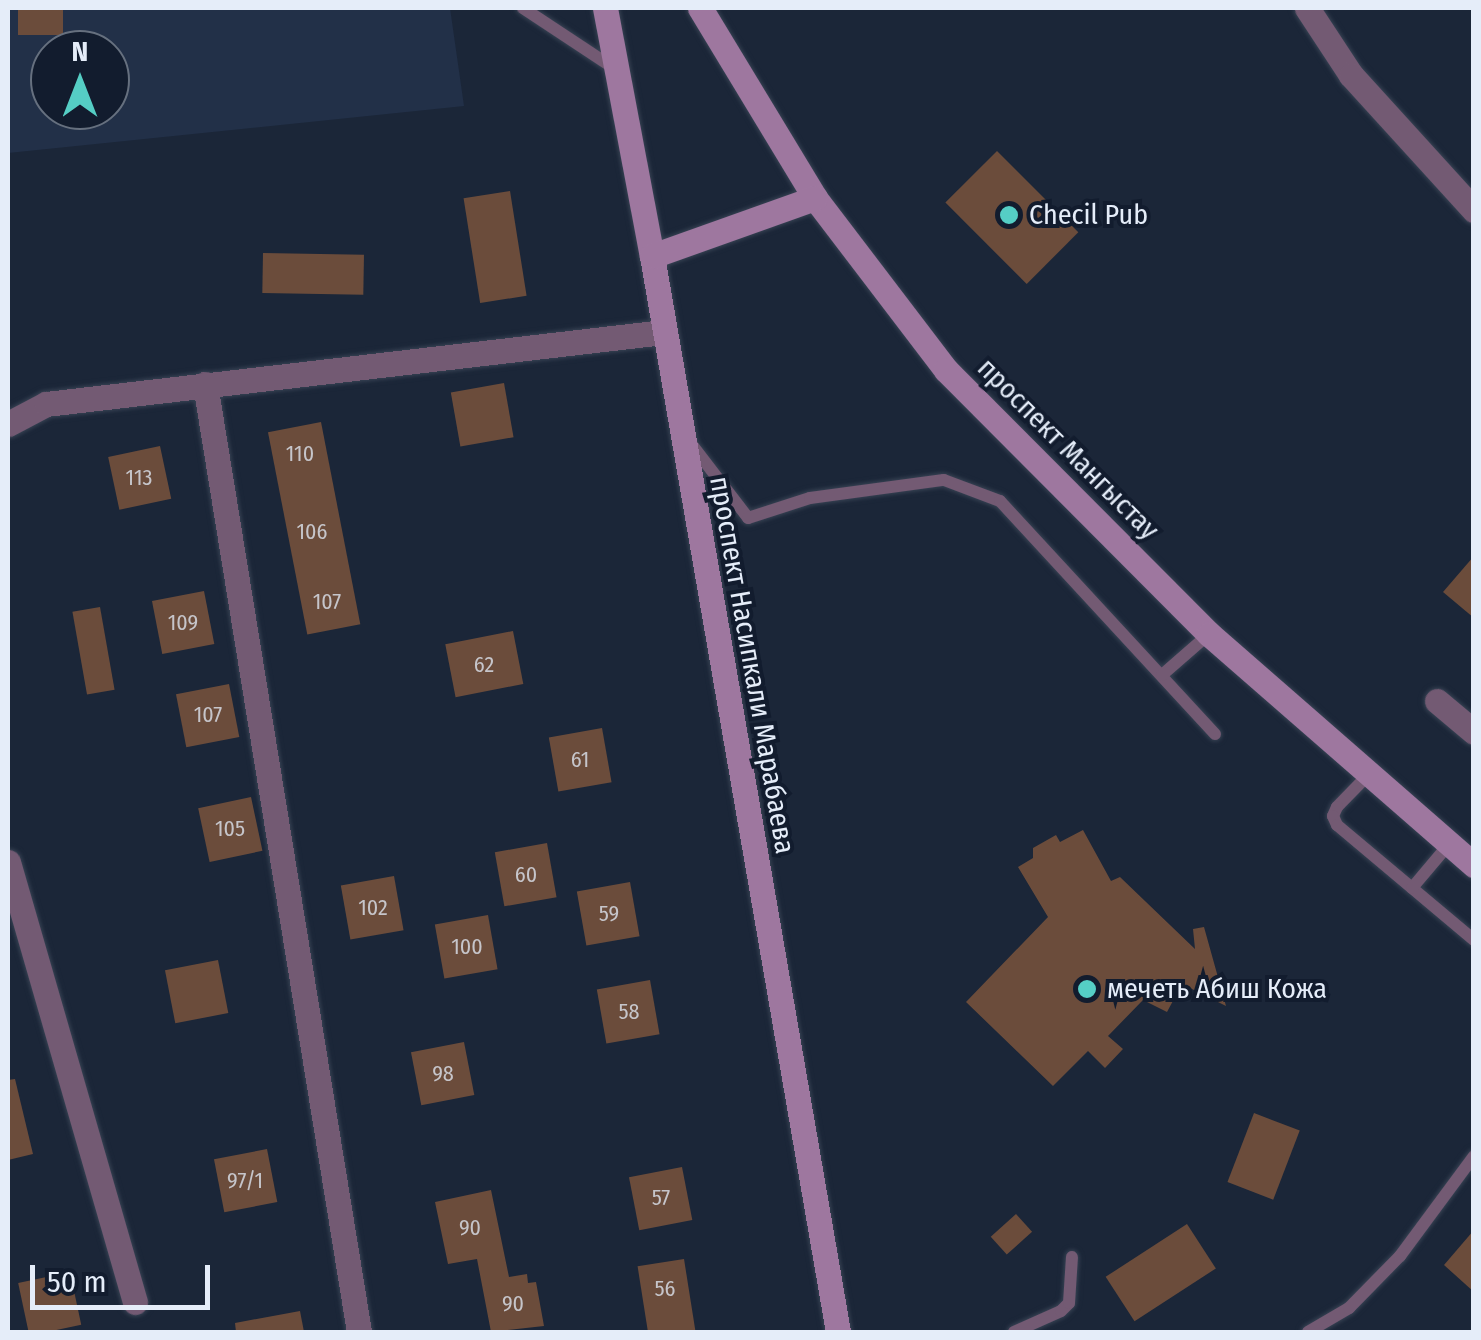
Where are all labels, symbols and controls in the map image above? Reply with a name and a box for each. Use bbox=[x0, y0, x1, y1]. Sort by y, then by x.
north arrow bbox=[30, 30, 130, 130]
text: N bbox=[72, 35, 88, 68]
place label: Checil Pub bbox=[1029, 198, 1148, 232]
marker: Checil Pub bbox=[998, 204, 1020, 226]
street label: проспект Мангыстау bbox=[970, 351, 1166, 547]
house number: 110 bbox=[286, 441, 314, 467]
house number: 113 bbox=[126, 465, 152, 491]
street label: проспект Насипкали Марабаева bbox=[702, 474, 802, 856]
house number: 106 bbox=[297, 519, 327, 545]
house number: 107 bbox=[313, 589, 341, 615]
house number: 109 bbox=[168, 610, 198, 636]
house number: 62 bbox=[474, 652, 494, 678]
house number: 107 bbox=[194, 702, 222, 728]
house number: 61 bbox=[571, 747, 589, 773]
house number: 105 bbox=[215, 816, 245, 842]
house number: 60 bbox=[515, 862, 537, 888]
house number: 102 bbox=[358, 895, 388, 921]
house number: 59 bbox=[599, 901, 619, 927]
house number: 100 bbox=[451, 934, 483, 960]
place label: мечеть Абиш Кожа bbox=[1107, 972, 1327, 1006]
marker: мечеть Абиш Кожа bbox=[1076, 978, 1098, 1000]
house number: 58 bbox=[618, 999, 640, 1025]
house number: 98 bbox=[432, 1061, 454, 1087]
house number: 97/1 bbox=[227, 1168, 263, 1194]
house number: 57 bbox=[652, 1185, 670, 1211]
house number: 90 bbox=[459, 1215, 481, 1241]
scale bar bbox=[35, 1245, 215, 1307]
text: 50 m bbox=[47, 1264, 107, 1300]
house number: 56 bbox=[654, 1276, 676, 1302]
house number: 90 bbox=[502, 1291, 524, 1317]

